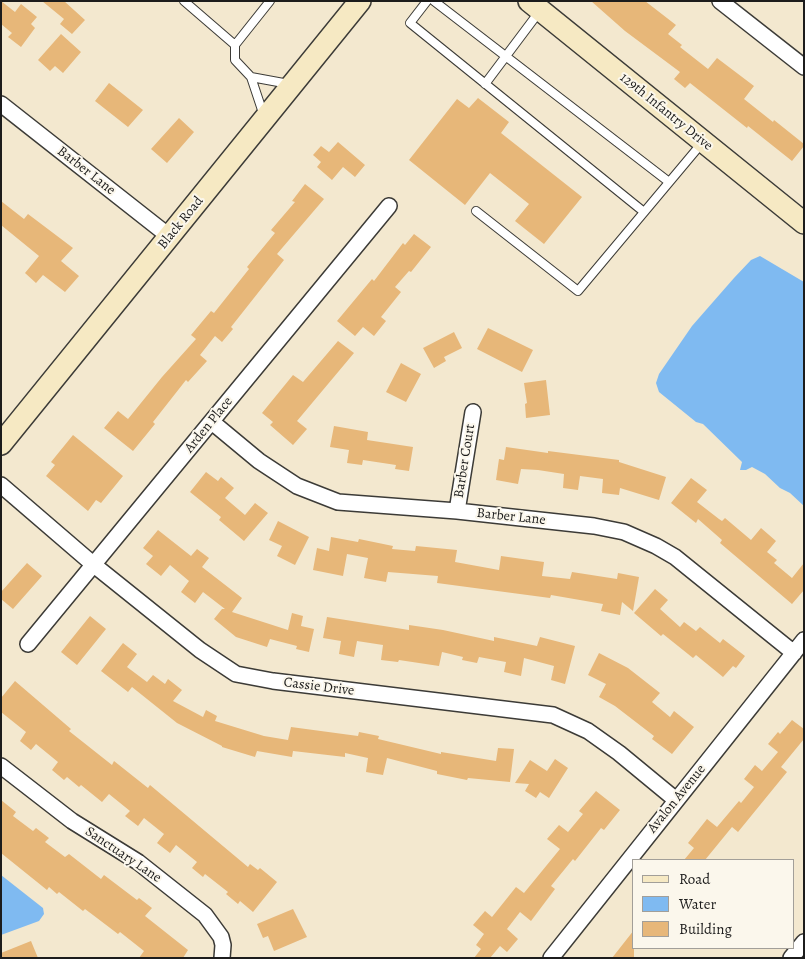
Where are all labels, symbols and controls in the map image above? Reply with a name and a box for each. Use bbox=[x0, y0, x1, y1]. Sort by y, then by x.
street label: 129th Infantry Drive bbox=[616, 69, 716, 155]
street label: Barber Lane bbox=[54, 143, 118, 199]
street label: Black Road bbox=[155, 193, 207, 253]
street label: Arden Place bbox=[181, 394, 237, 456]
street label: Barber Court bbox=[451, 423, 479, 499]
street label: Barber Lane bbox=[476, 505, 546, 529]
street label: Cassie Drive bbox=[283, 674, 355, 700]
street label: Avalon Avenue bbox=[644, 761, 710, 837]
street label: Sanctuary Lane bbox=[82, 823, 164, 887]
legend bbox=[632, 859, 795, 949]
text: Road bbox=[679, 869, 710, 889]
text: Water bbox=[679, 894, 716, 914]
text: Building bbox=[679, 919, 732, 939]

